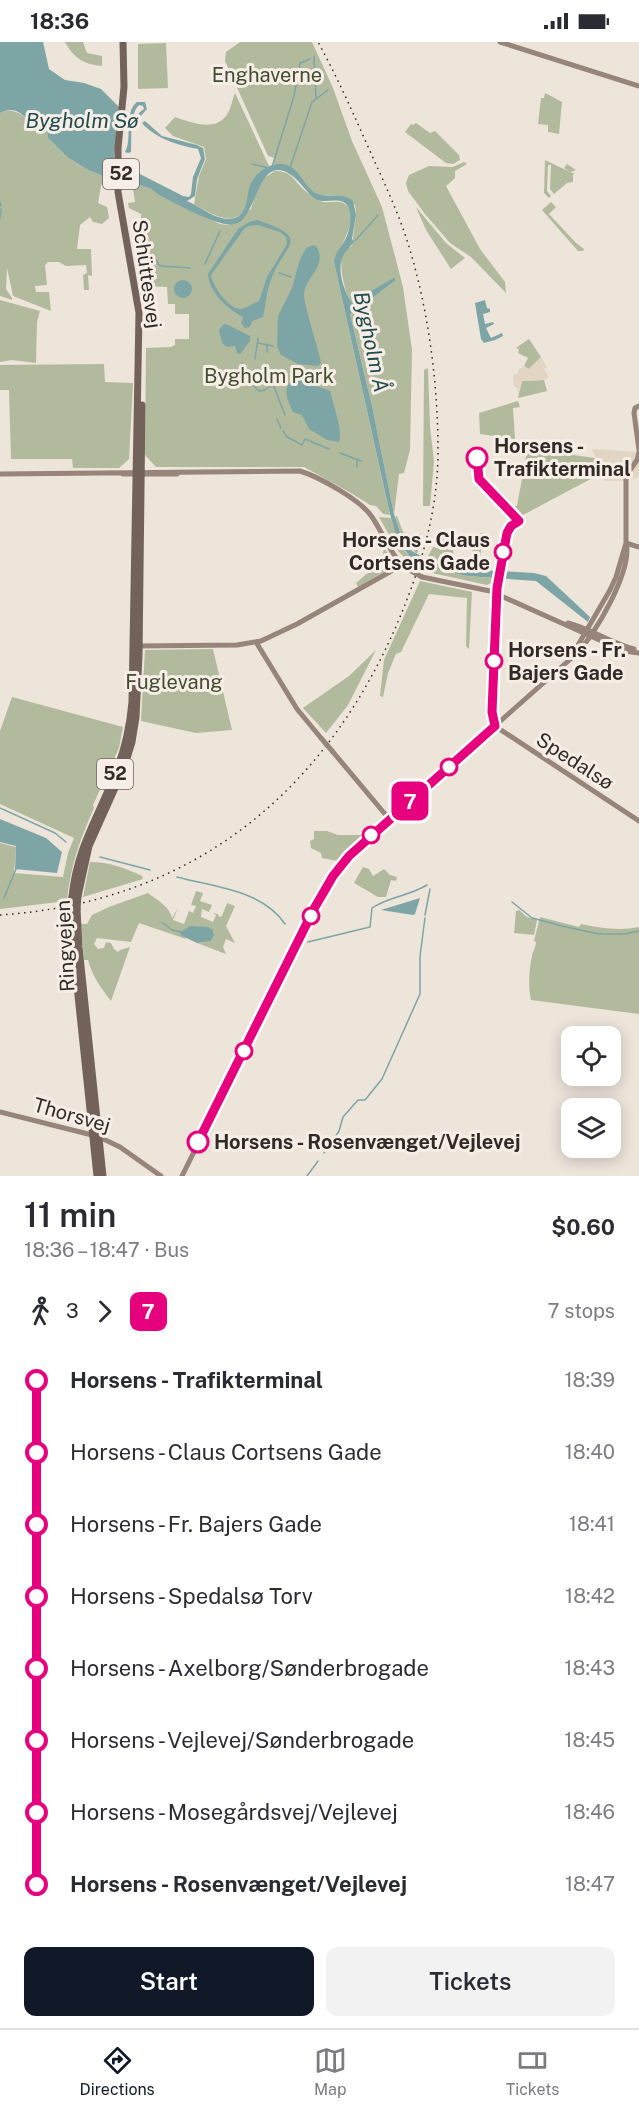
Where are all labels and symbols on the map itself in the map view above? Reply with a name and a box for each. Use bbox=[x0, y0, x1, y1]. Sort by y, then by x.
park label: Enghaverne bbox=[212, 63, 322, 87]
water label: Bygholm Sø bbox=[25, 108, 139, 133]
road number: 52 bbox=[103, 159, 139, 189]
street label: Schüttesvej bbox=[128, 218, 166, 330]
water label: Bygholm Å bbox=[349, 289, 395, 395]
park label: Bygholm Park bbox=[204, 364, 334, 388]
place label: Horsens - Trafikterminal bbox=[494, 434, 631, 481]
marker: Horsens - Trafikterminal bbox=[466, 447, 488, 469]
place label: Horsens - Claus Cortsens Gade bbox=[342, 528, 490, 575]
marker: Horsens - Claus Cortsens Gade bbox=[494, 543, 512, 561]
place label: Horsens - Fr. Bajers Gade bbox=[508, 638, 626, 685]
marker: Horsens - Fr. Bajers Gade bbox=[485, 652, 503, 670]
park label: Fuglevang bbox=[125, 670, 223, 694]
street label: Spedalsø bbox=[532, 727, 618, 795]
unlabelled marker bbox=[440, 758, 458, 776]
road number: 52 bbox=[97, 759, 133, 789]
line badge: 7 bbox=[390, 782, 430, 820]
unlabelled marker bbox=[362, 826, 380, 844]
street label: Ringvejen bbox=[51, 900, 79, 992]
unlabelled marker bbox=[302, 907, 320, 925]
unlabelled marker bbox=[235, 1042, 253, 1060]
street label: Thorsvej bbox=[31, 1093, 113, 1137]
place label: Horsens - Rosenvænget/Vejlevej bbox=[214, 1130, 520, 1154]
marker: Horsens - Rosenvænget/Vejlevej bbox=[187, 1131, 209, 1153]

